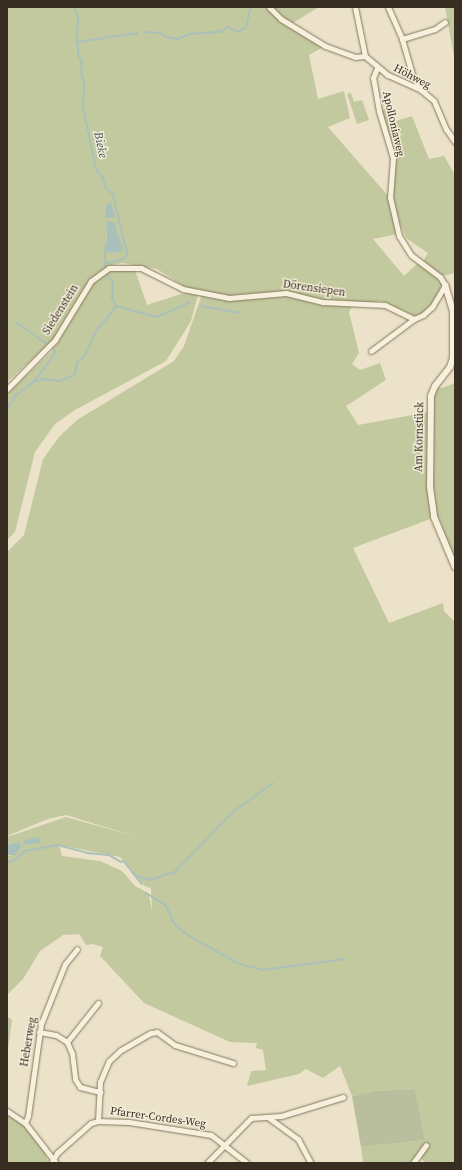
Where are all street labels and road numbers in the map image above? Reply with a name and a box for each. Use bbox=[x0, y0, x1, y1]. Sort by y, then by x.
street label: Höhweg bbox=[391, 62, 433, 92]
street label: Apolloniaweg bbox=[379, 90, 407, 158]
street label: Dörensiepen bbox=[282, 278, 346, 300]
street label: Siedenstein bbox=[40, 282, 82, 338]
street label: Am Kornstück bbox=[413, 402, 427, 472]
street label: Heberweg bbox=[18, 1016, 40, 1068]
street label: Pfarrer-Cordes-Weg bbox=[109, 1105, 207, 1131]

